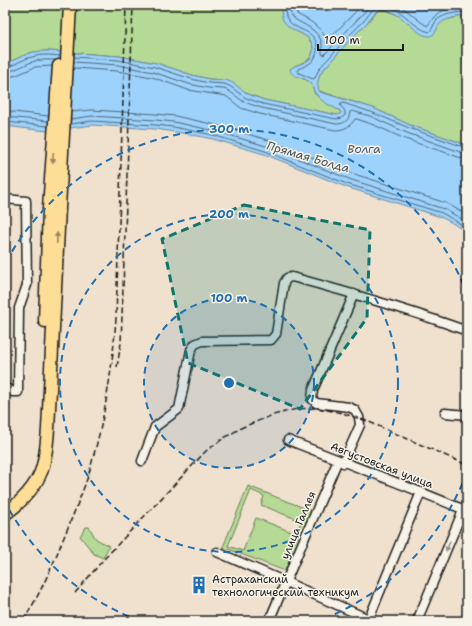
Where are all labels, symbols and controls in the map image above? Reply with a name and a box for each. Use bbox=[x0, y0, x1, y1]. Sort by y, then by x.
scale bar bbox=[318, 26, 403, 52]
text: 100 m bbox=[324, 32, 360, 48]
text: 300 m bbox=[209, 121, 249, 137]
water label: Прямая Болда bbox=[265, 137, 351, 177]
water label: Волга bbox=[347, 141, 381, 157]
one-way arrow bbox=[49, 152, 56, 164]
text: 200 m bbox=[209, 206, 249, 222]
one-way arrow bbox=[54, 232, 61, 244]
text: 100 m bbox=[211, 290, 248, 306]
centre of rings bbox=[222, 376, 236, 390]
street label: Августовская улица bbox=[328, 439, 435, 492]
street label: улица Галлея bbox=[277, 489, 320, 562]
one-way arrow bbox=[445, 540, 451, 552]
place label: Астраханский технологический техникум bbox=[212, 572, 359, 600]
building icon: Астраханский технологический техникум bbox=[189, 575, 209, 595]

